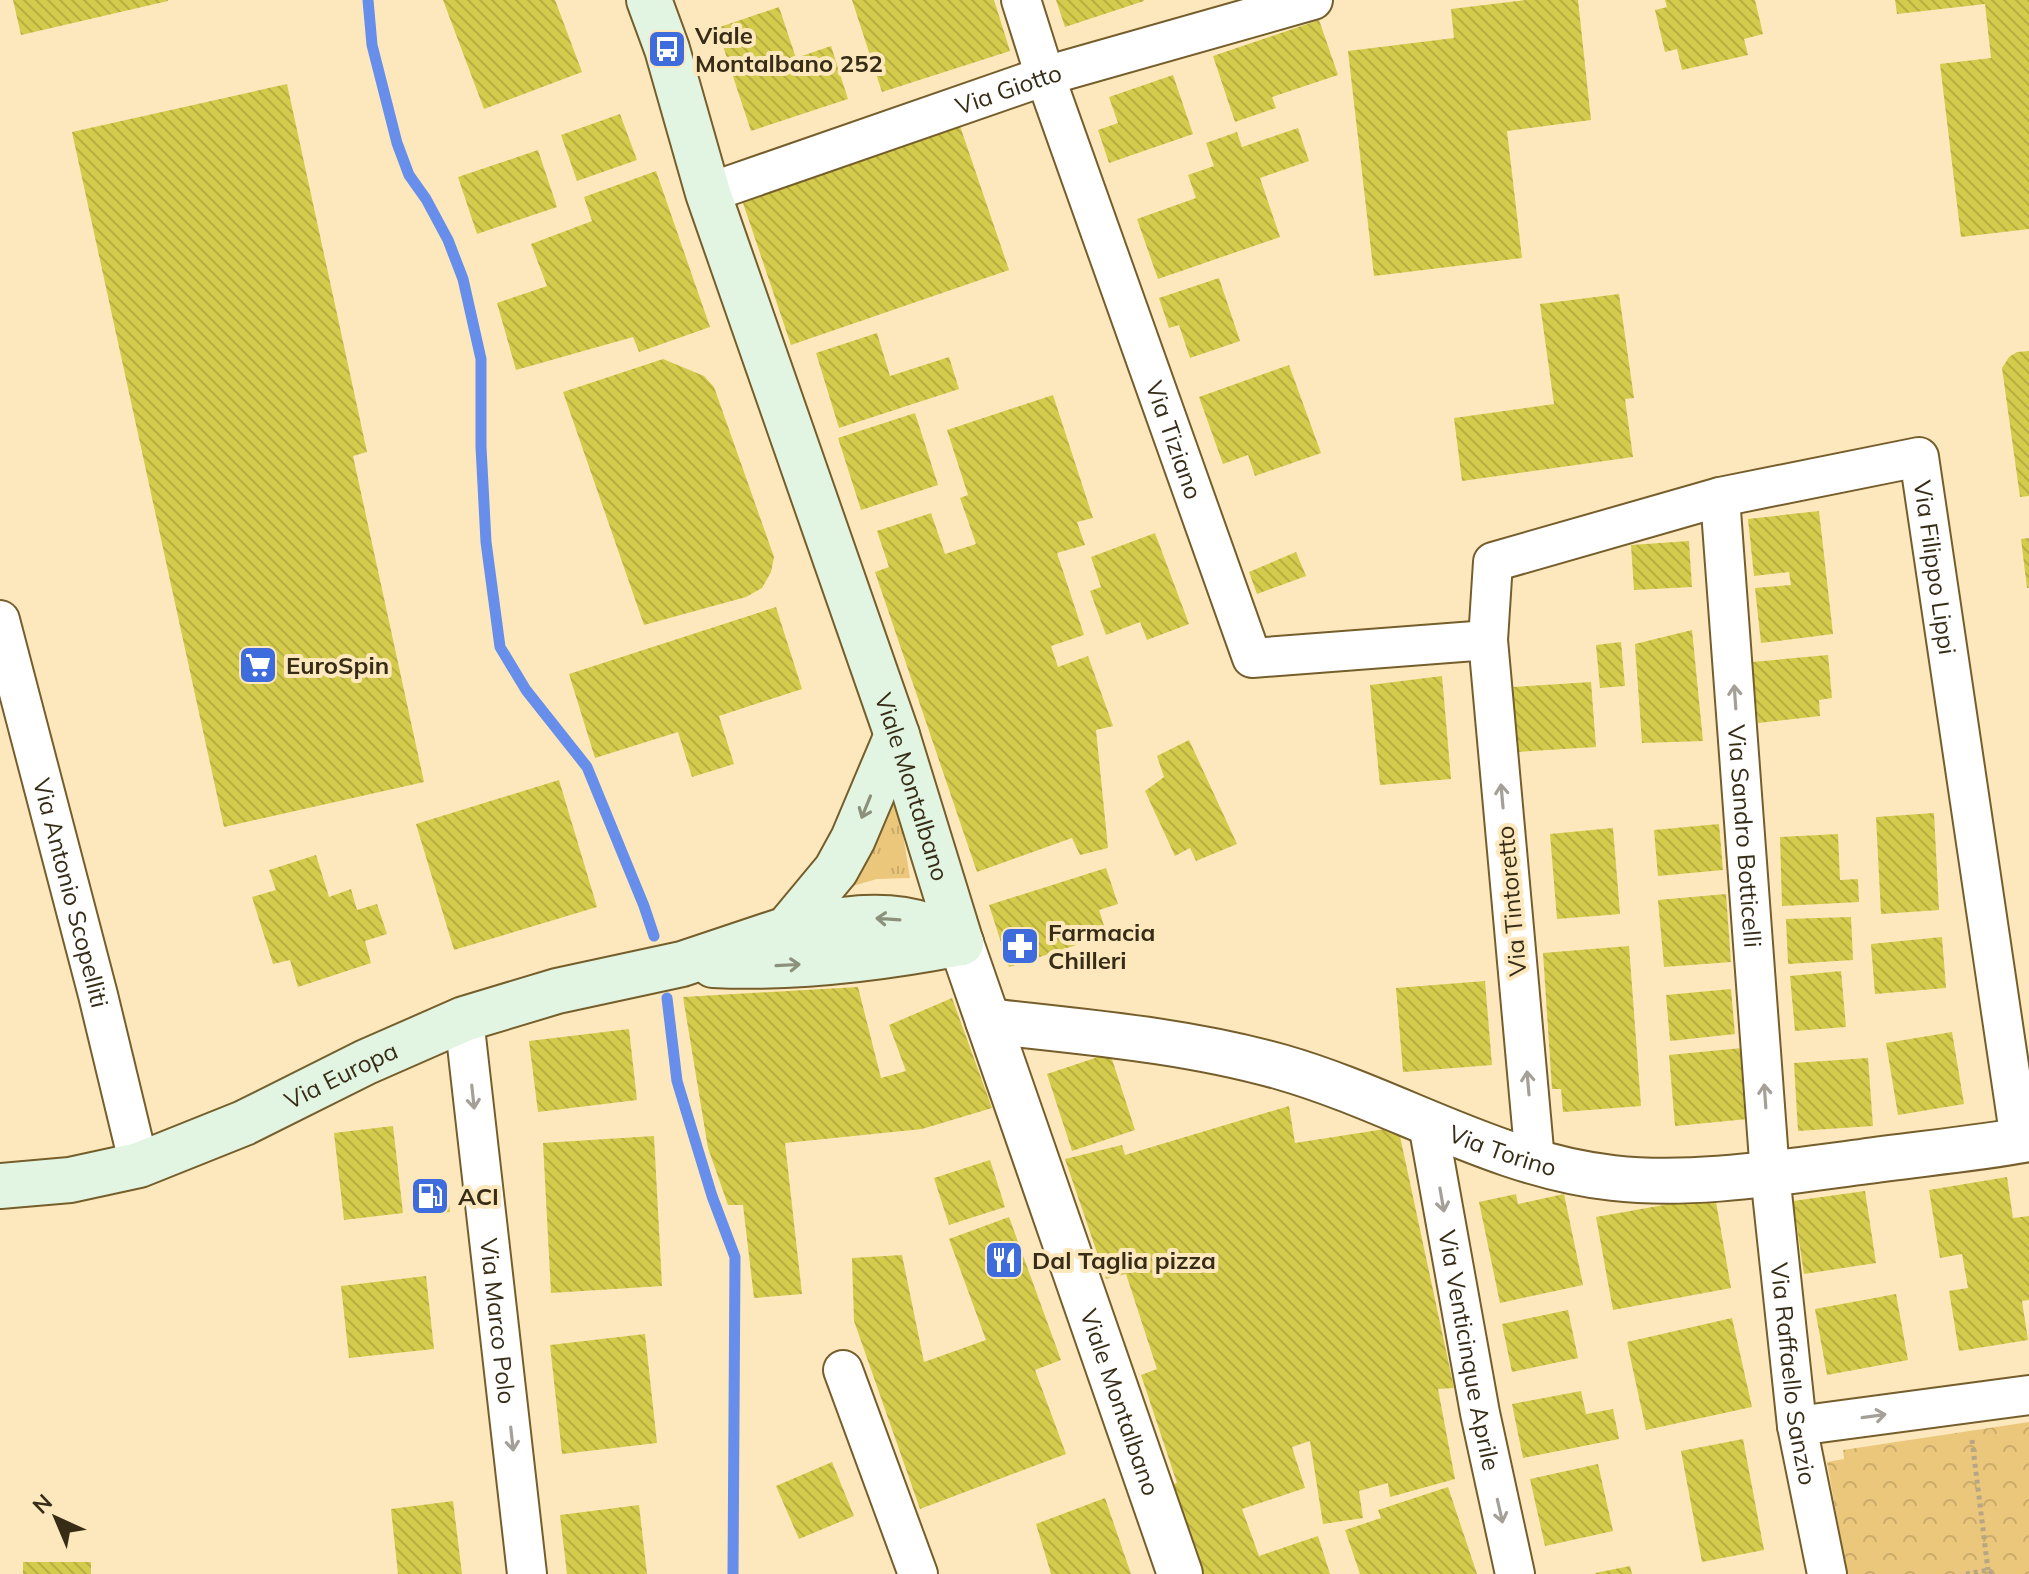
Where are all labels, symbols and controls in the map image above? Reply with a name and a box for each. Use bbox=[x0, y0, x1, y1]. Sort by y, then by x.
place label: Viale Montalbano 252 bbox=[694, 20, 883, 78]
bus stop icon: Viale Montalbano 252 bbox=[646, 28, 688, 70]
street label: Via Giotto bbox=[951, 57, 1065, 121]
street label: Via Tiziano bbox=[1140, 377, 1209, 503]
street label: Via Filippo Lippi bbox=[1908, 478, 1963, 657]
supermarket icon: EuroSpin bbox=[237, 644, 279, 686]
place label: EuroSpin bbox=[286, 650, 389, 680]
one-way arrow bbox=[1727, 684, 1742, 711]
street label: Viale Montalbano bbox=[868, 689, 956, 885]
street label: Via Sandro Botticelli bbox=[1722, 724, 1768, 949]
street label: Via Antonio Scopelliti bbox=[27, 775, 115, 1010]
one-way arrow bbox=[1494, 783, 1509, 810]
one-way arrow bbox=[858, 794, 873, 819]
street label: Via Tintoretto bbox=[1489, 824, 1533, 978]
one-way arrow bbox=[875, 911, 902, 926]
place label: Farmacia Chilleri bbox=[1048, 917, 1155, 975]
pharmacy icon: Farmacia Chilleri bbox=[999, 925, 1041, 967]
one-way arrow bbox=[774, 958, 801, 973]
street label: Via Europa bbox=[279, 1035, 402, 1115]
one-way arrow bbox=[1520, 1070, 1535, 1097]
one-way arrow bbox=[466, 1083, 481, 1110]
one-way arrow bbox=[1757, 1083, 1772, 1110]
street label: Via Torino bbox=[1445, 1118, 1560, 1182]
fuel station icon: ACI bbox=[409, 1175, 451, 1217]
place label: ACI bbox=[458, 1181, 499, 1211]
one-way arrow bbox=[1435, 1187, 1450, 1213]
street label: Via Venticinque Aprile bbox=[1432, 1227, 1507, 1473]
street label: Via Marco Polo bbox=[474, 1237, 523, 1406]
restaurant icon: Dal Taglia pizza bbox=[983, 1239, 1025, 1281]
place label: Dal Taglia pizza bbox=[1032, 1245, 1216, 1275]
street label: Via Raffaello Sanzio bbox=[1765, 1261, 1824, 1488]
street label: Viale Montalbano bbox=[1074, 1305, 1167, 1499]
one-way arrow bbox=[1861, 1408, 1886, 1423]
one-way arrow bbox=[504, 1425, 519, 1452]
north arrow bbox=[16, 1478, 96, 1558]
text: N bbox=[26, 1488, 58, 1519]
one-way arrow bbox=[1493, 1498, 1508, 1523]

